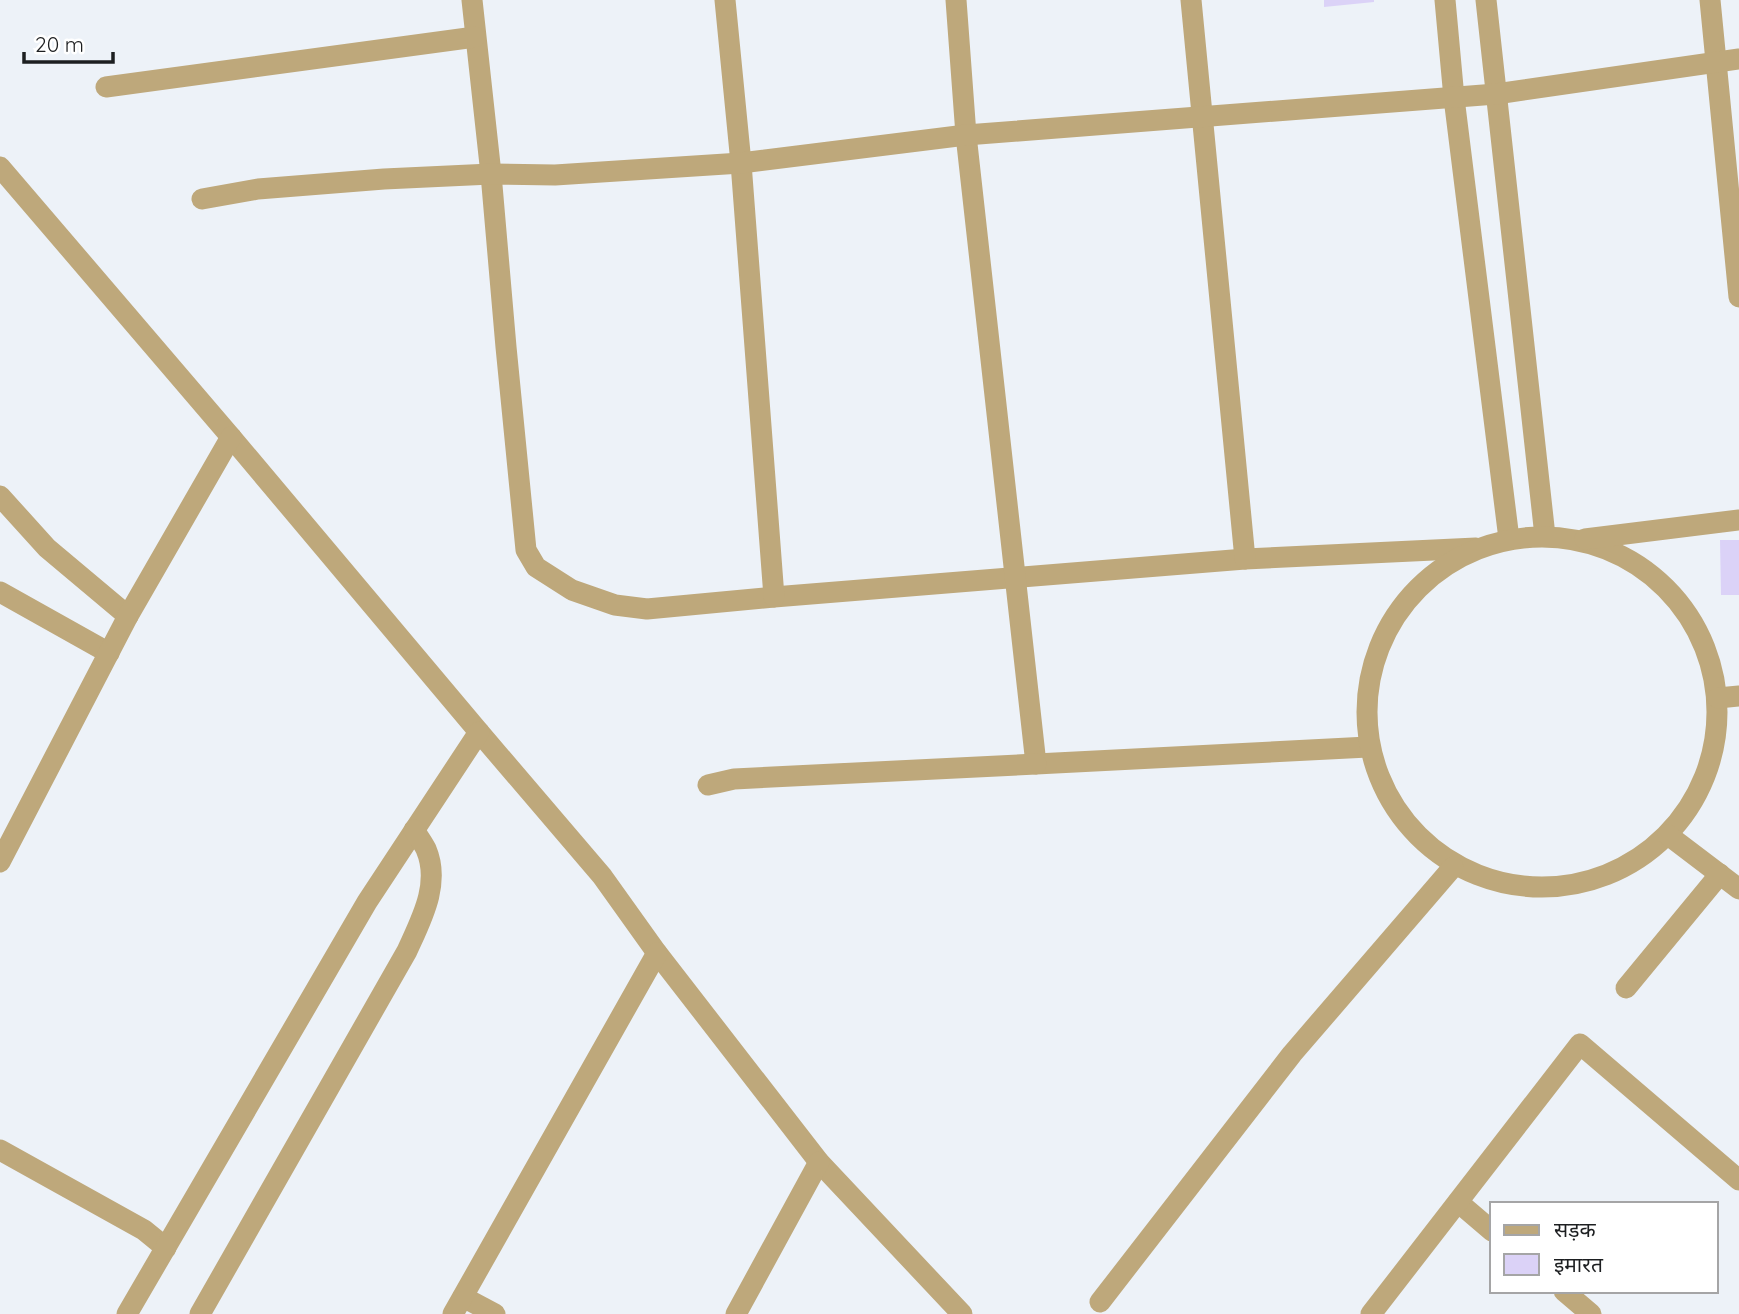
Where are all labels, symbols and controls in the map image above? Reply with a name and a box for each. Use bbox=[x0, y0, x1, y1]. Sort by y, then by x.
scale bar bbox=[24, 21, 114, 65]
text: 20 m bbox=[35, 31, 84, 57]
legend bbox=[1490, 1202, 1718, 1293]
text: सड़क bbox=[1554, 1216, 1596, 1242]
text: इमारत bbox=[1554, 1251, 1604, 1277]

